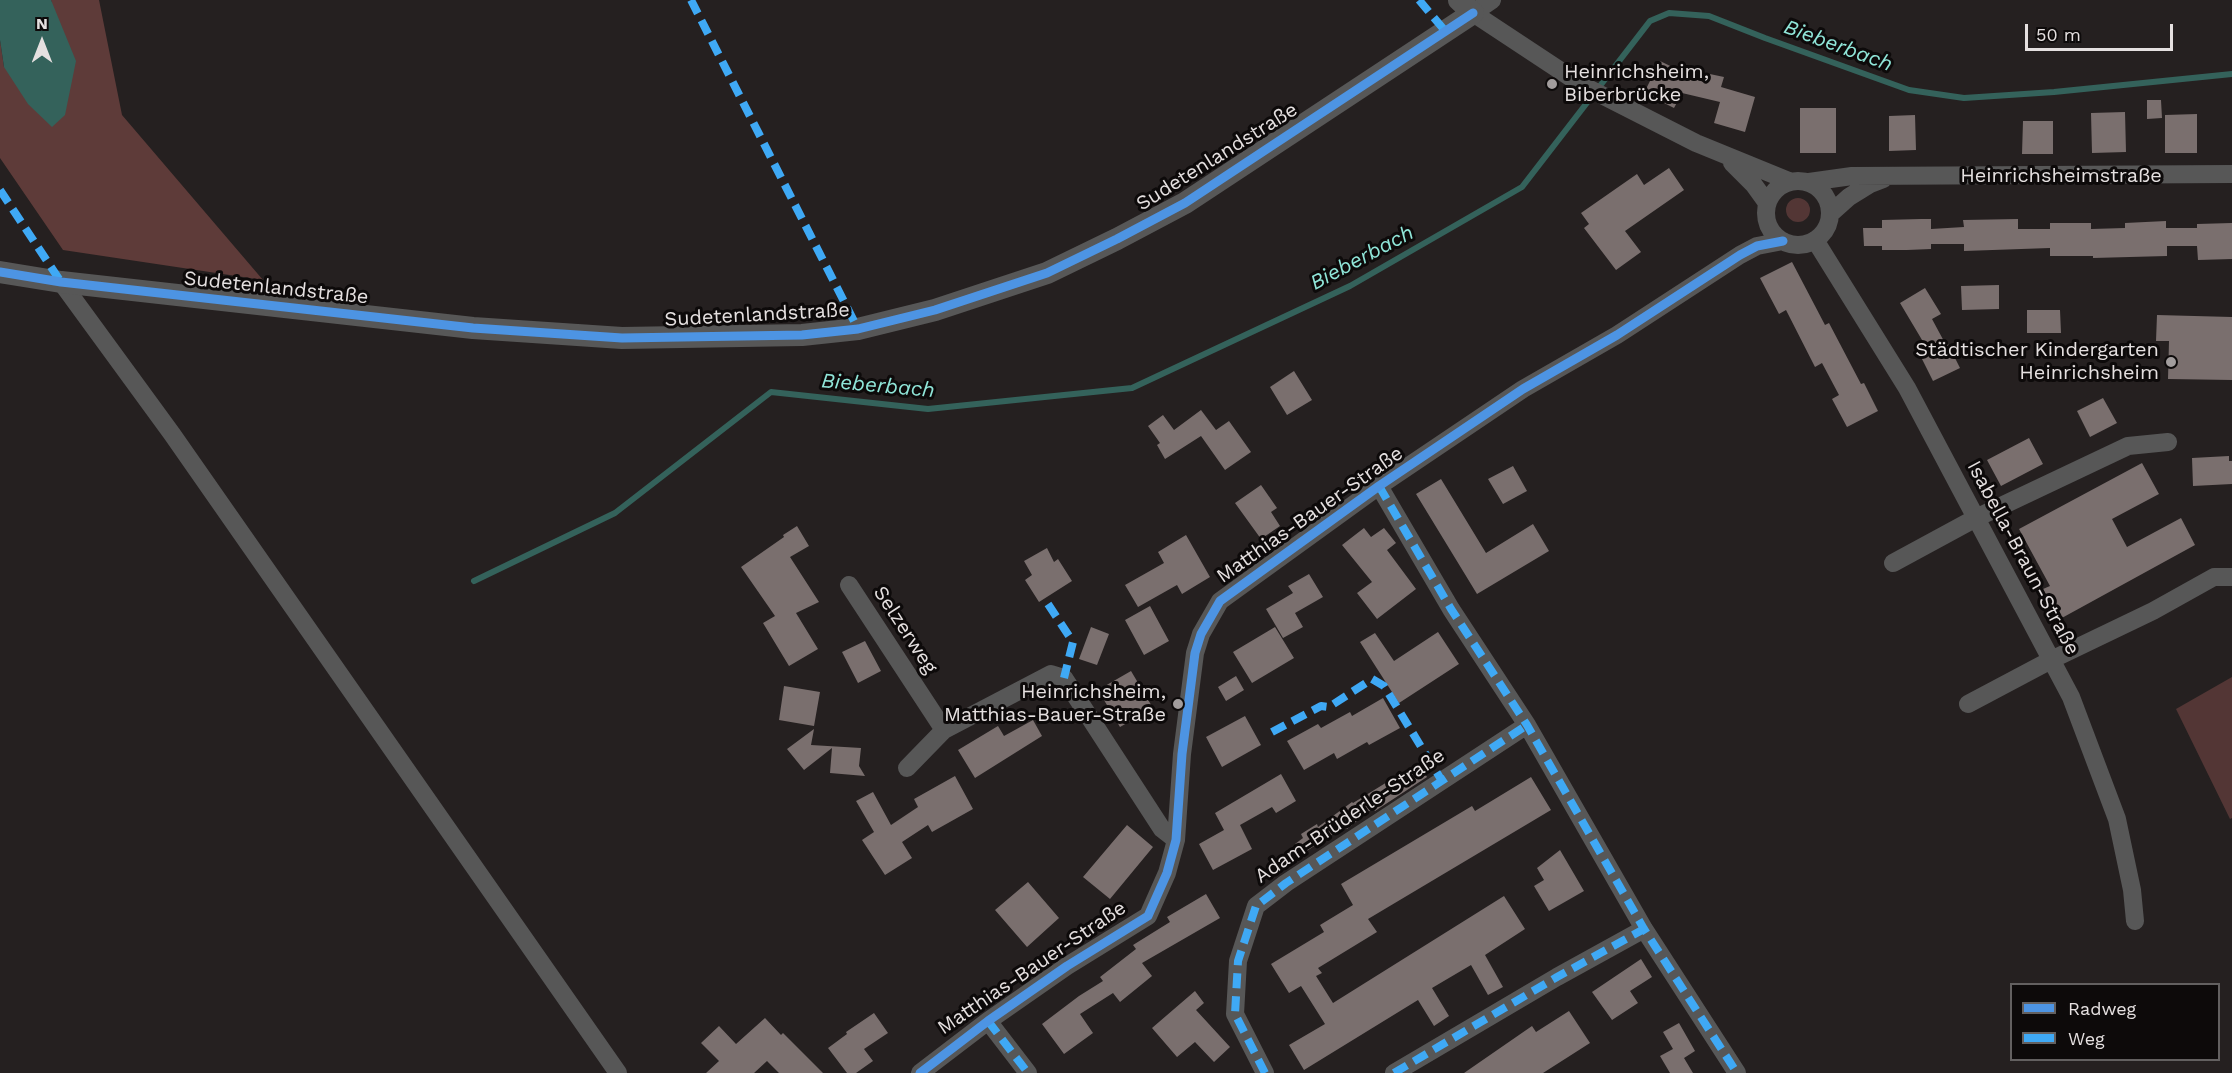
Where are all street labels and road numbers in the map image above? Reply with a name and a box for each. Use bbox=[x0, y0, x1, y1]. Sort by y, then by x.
street label: Sudetenlandstraße bbox=[1132, 98, 1302, 216]
street label: Heinrichsheimstraße bbox=[1960, 164, 2162, 188]
street label: Sudetenlandstraße bbox=[183, 266, 369, 310]
street label: Sudetenlandstraße bbox=[664, 298, 850, 332]
street label: Matthias-Bauer-Straße bbox=[1212, 441, 1408, 589]
street label: Isabella-Braun-Straße bbox=[1962, 457, 2084, 659]
street label: Selzerweg bbox=[868, 582, 942, 678]
street label: Adam-Brüderle-Straße bbox=[1251, 744, 1449, 888]
street label: Matthias-Bauer-Straße bbox=[933, 896, 1131, 1040]

